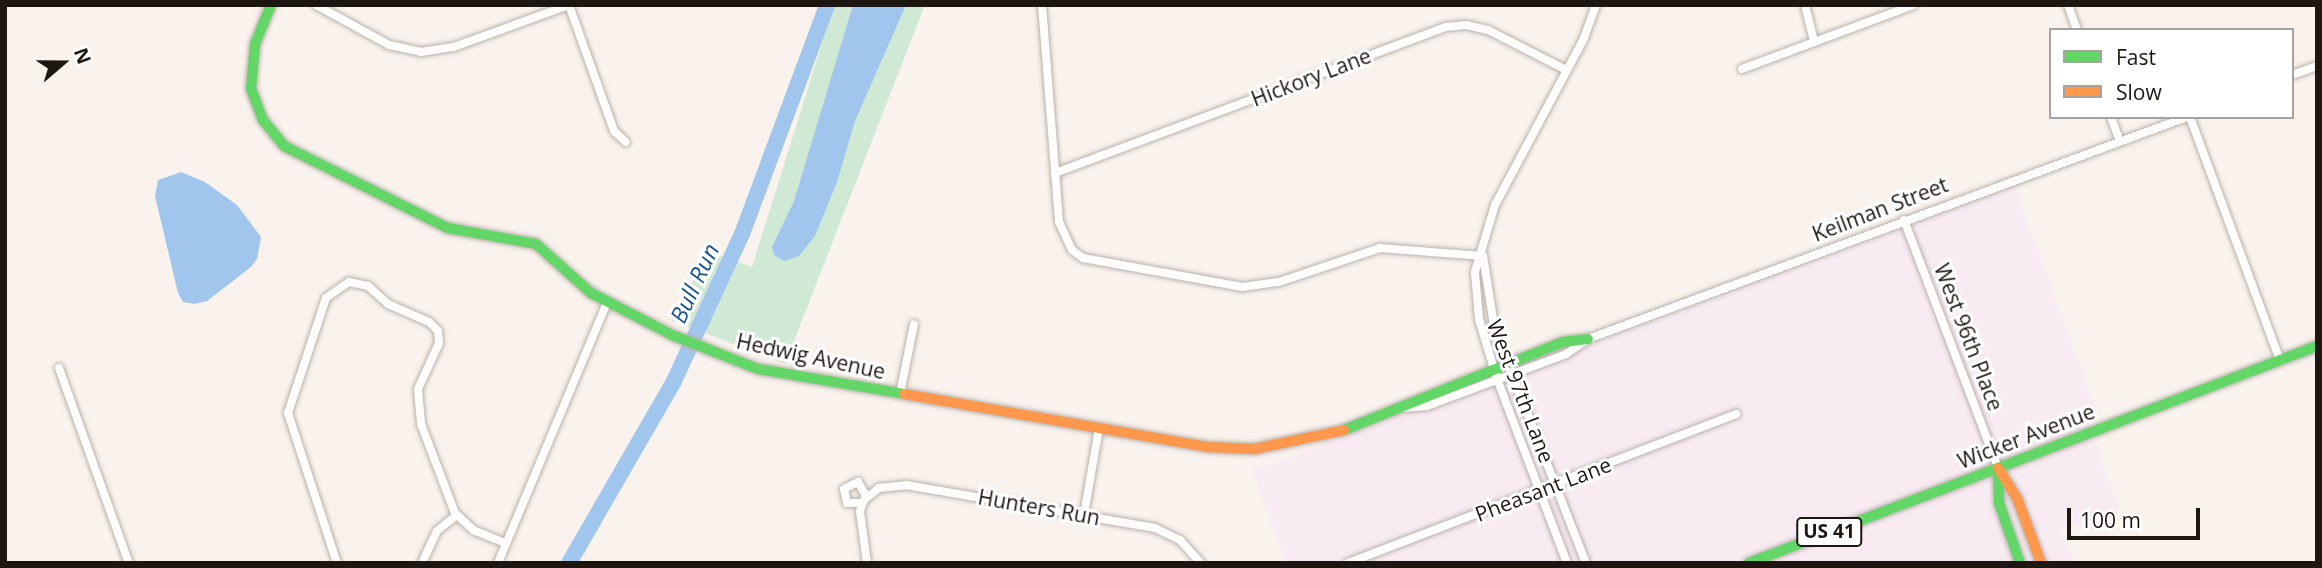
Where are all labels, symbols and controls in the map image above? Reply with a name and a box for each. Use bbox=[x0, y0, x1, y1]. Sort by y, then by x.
north arrow bbox=[28, 28, 98, 98]
legend bbox=[2049, 28, 2294, 119]
street label: Hickory Lane bbox=[1247, 43, 1375, 111]
text: Fast bbox=[2116, 43, 2156, 71]
text: N bbox=[68, 44, 98, 68]
text: Slow bbox=[2116, 78, 2162, 106]
street label: Keilman Street bbox=[1809, 172, 1951, 246]
water label: Bull Run bbox=[664, 239, 724, 327]
street label: West 96th Place bbox=[1929, 260, 2009, 414]
street label: West 97th Lane bbox=[1482, 316, 1560, 466]
street label: Hedwig Avenue bbox=[734, 328, 888, 384]
street label: Wicker Avenue bbox=[1954, 398, 2098, 474]
street label: Pheasant Lane bbox=[1471, 451, 1615, 527]
street label: Hunters Run bbox=[976, 484, 1102, 530]
scale bar bbox=[2070, 494, 2203, 538]
text: 100 m bbox=[2080, 506, 2141, 534]
road number: US 41 bbox=[1796, 516, 1862, 548]

